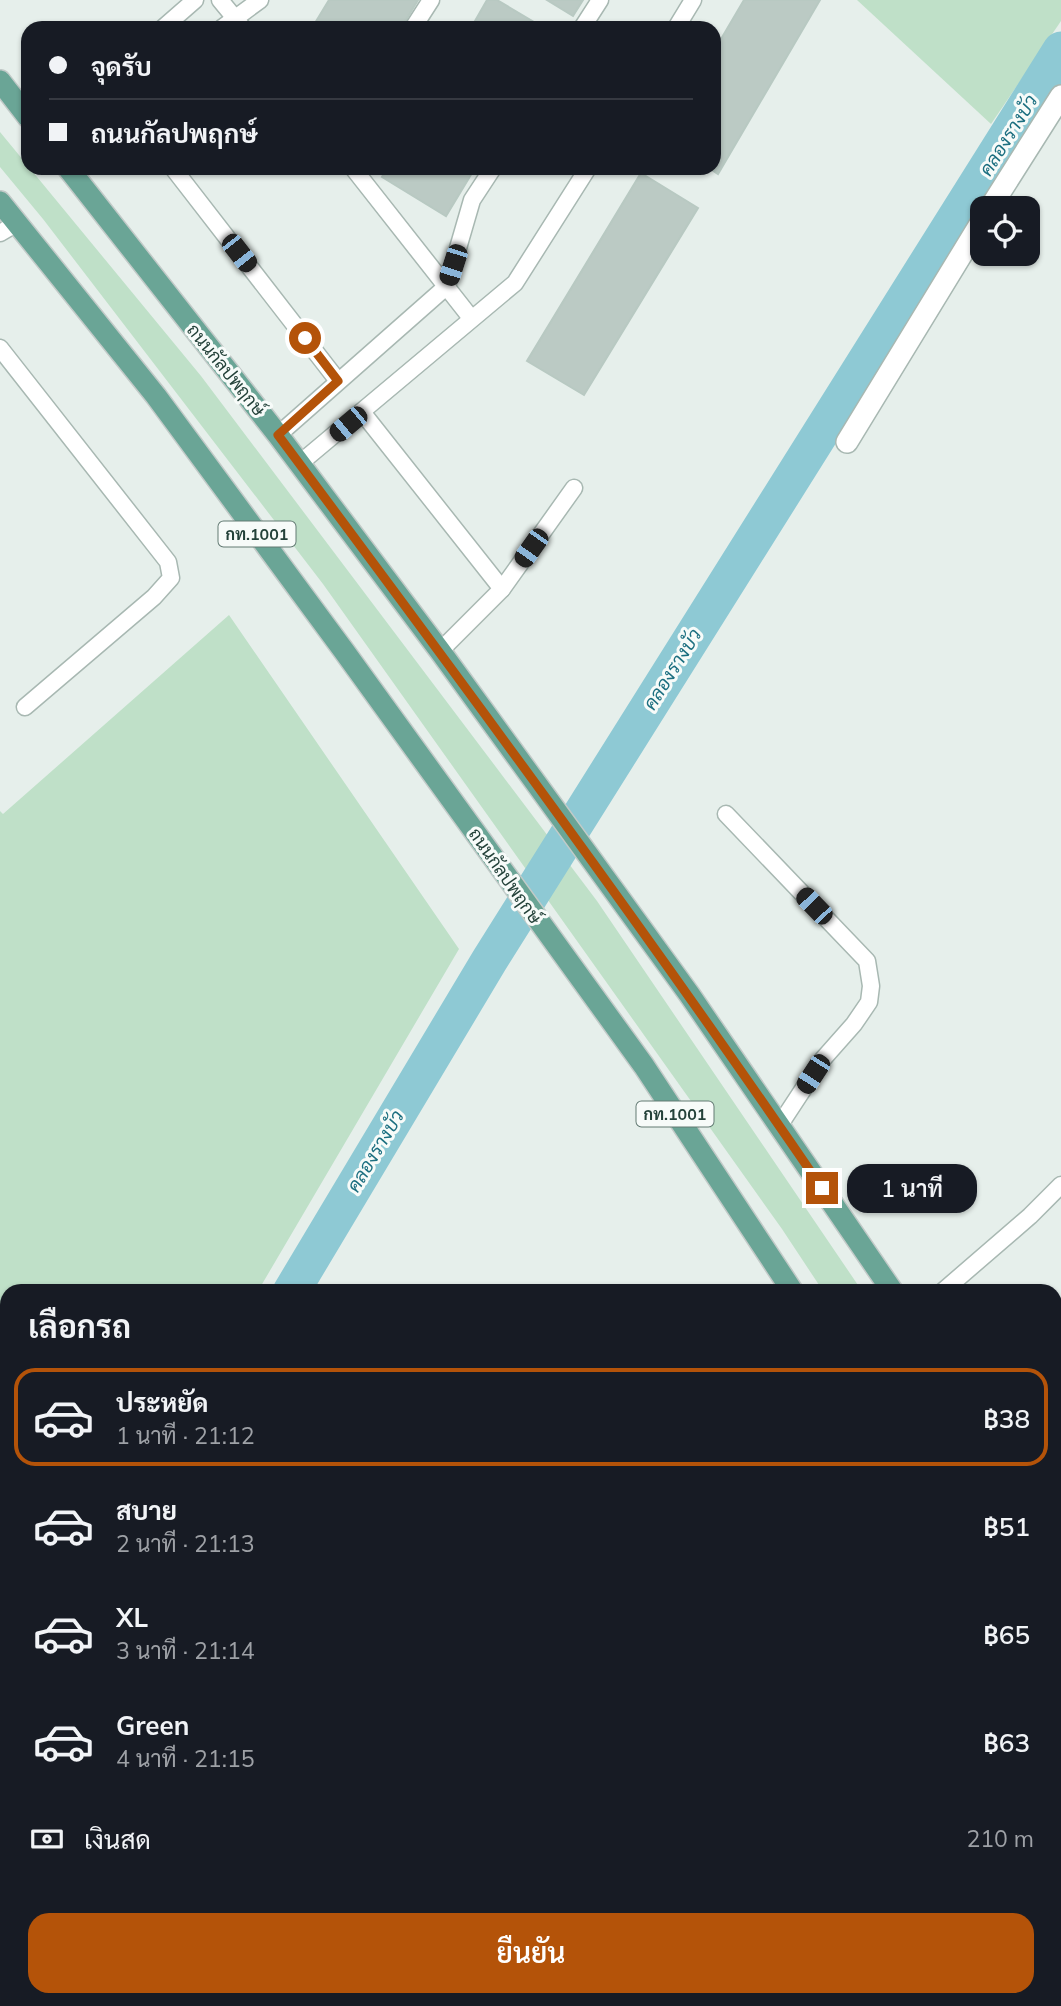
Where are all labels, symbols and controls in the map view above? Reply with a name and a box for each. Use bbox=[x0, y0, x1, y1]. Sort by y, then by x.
text: จุดรับ bbox=[91, 50, 152, 83]
water label: คลองรางบัว bbox=[974, 90, 1042, 180]
text: ถนนกัลปพฤกษ์ bbox=[91, 117, 258, 150]
map controls bbox=[970, 196, 1040, 266]
button: locate bbox=[970, 196, 1040, 266]
car bbox=[218, 230, 261, 276]
car bbox=[437, 242, 470, 288]
street label: ถนนกัลปพฤกษ์ bbox=[182, 318, 272, 421]
route start bbox=[289, 322, 321, 354]
car bbox=[326, 402, 371, 446]
road number: กท.1001 bbox=[218, 522, 296, 547]
car bbox=[511, 525, 552, 571]
water label: คลองรางบัว bbox=[638, 624, 706, 714]
street label: ถนนกัลปพฤกษ์ bbox=[464, 823, 548, 929]
car bbox=[792, 884, 837, 928]
car bbox=[793, 1051, 834, 1097]
road number: กท.1001 bbox=[636, 1102, 714, 1126]
water label: คลองรางบัว bbox=[341, 1106, 409, 1196]
callout: 1 นาที bbox=[846, 1164, 976, 1212]
route end bbox=[806, 1172, 838, 1204]
text: 1 นาที bbox=[881, 1174, 943, 1203]
text: เลือกรถ bbox=[28, 1306, 131, 1346]
icon: car bbox=[32, 1386, 95, 1449]
text: ประหยัด bbox=[116, 1386, 209, 1419]
text: ฿38 bbox=[983, 1402, 1030, 1435]
text: 1 นาที · 21:12 bbox=[116, 1421, 254, 1450]
icon: car bbox=[32, 1494, 95, 1557]
text: สบาย bbox=[116, 1494, 177, 1527]
text: ฿51 bbox=[983, 1510, 1030, 1543]
text: 2 นาที · 21:13 bbox=[116, 1529, 254, 1558]
text: XL bbox=[116, 1601, 148, 1634]
icon: car bbox=[32, 1602, 95, 1665]
text: ฿65 bbox=[983, 1618, 1030, 1651]
text: 3 นาที · 21:14 bbox=[116, 1636, 254, 1665]
text: Green bbox=[116, 1709, 189, 1742]
icon: car bbox=[32, 1710, 95, 1773]
text: ฿63 bbox=[983, 1726, 1030, 1759]
text: 4 นาที · 21:15 bbox=[116, 1744, 254, 1773]
icon: cash bbox=[28, 1820, 66, 1858]
text: เงินสด bbox=[84, 1823, 151, 1856]
text: 210 m bbox=[966, 1824, 1034, 1853]
button: ยืนยัน bbox=[28, 1913, 1034, 1993]

